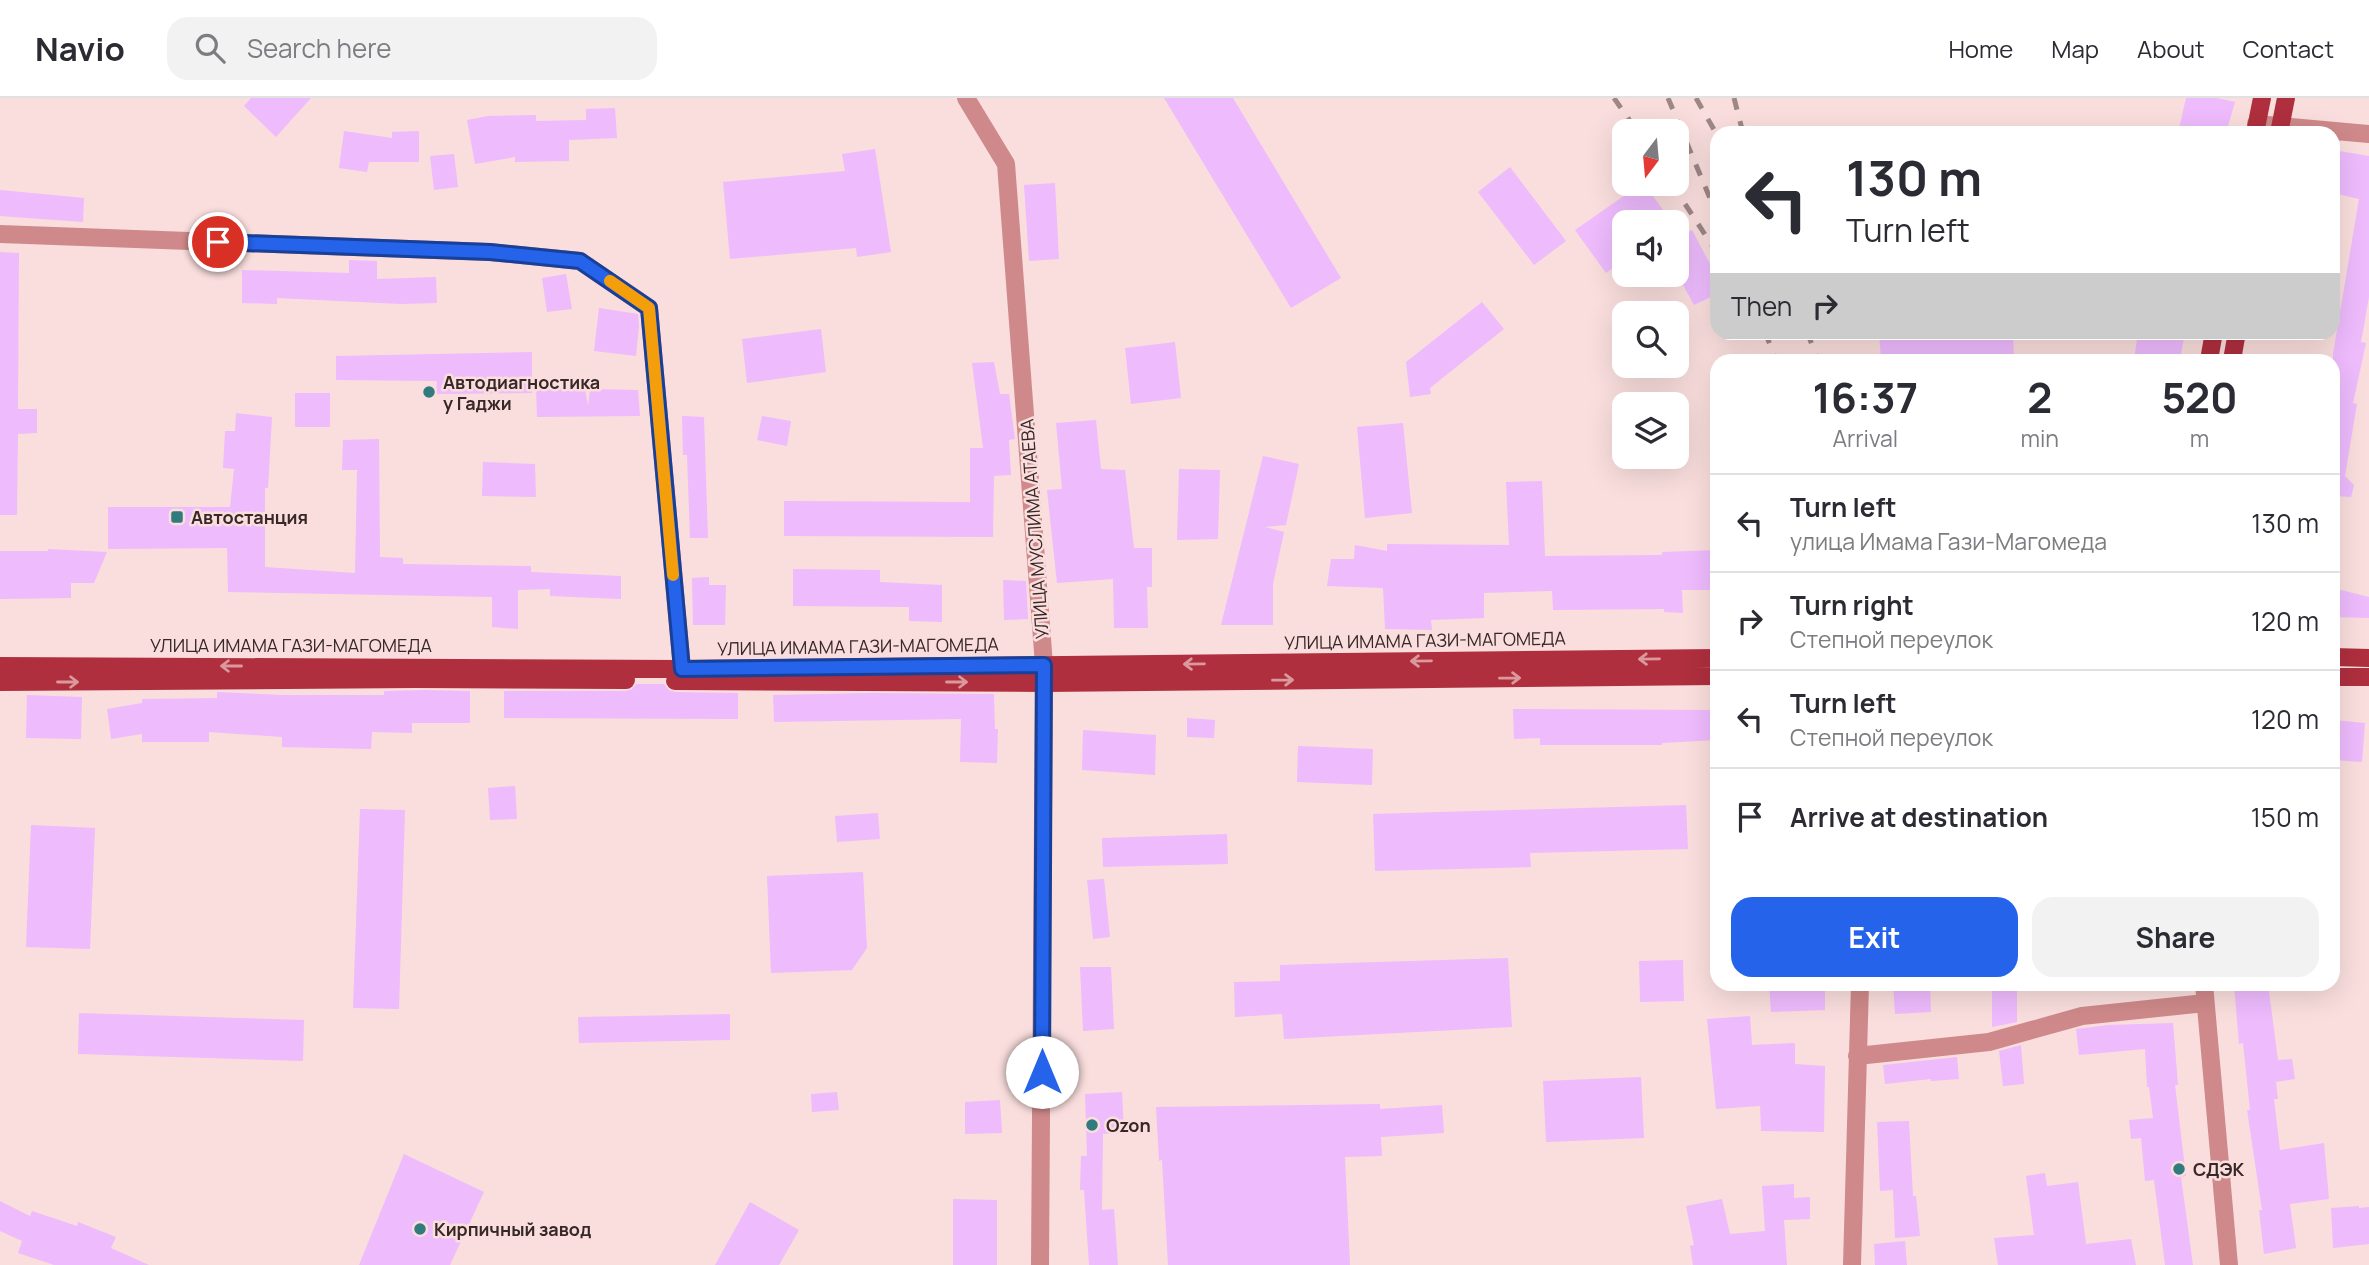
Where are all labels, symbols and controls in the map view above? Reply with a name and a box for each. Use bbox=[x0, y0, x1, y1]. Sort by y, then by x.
search box bbox=[167, 17, 657, 80]
text: Navio bbox=[35, 26, 125, 71]
icon: search bbox=[191, 29, 229, 67]
text: Search here bbox=[247, 30, 391, 66]
text: Home bbox=[1948, 32, 2013, 65]
text: Map bbox=[2051, 32, 2099, 65]
text: About bbox=[2137, 32, 2205, 65]
text: Contact bbox=[2243, 32, 2334, 65]
north arrow bbox=[1612, 119, 1689, 196]
map controls bbox=[1612, 119, 1689, 469]
text: 130 m bbox=[1846, 144, 1982, 211]
icon: left bbox=[1731, 154, 1822, 245]
text: Turn left bbox=[1846, 208, 1970, 252]
button: sound bbox=[1612, 210, 1689, 287]
pin bbox=[188, 212, 248, 272]
icon: arrive bbox=[199, 223, 237, 261]
icon: right bbox=[1806, 287, 1844, 325]
text: Then bbox=[1731, 288, 1792, 324]
button: search bbox=[1612, 301, 1689, 378]
text: 16:37 bbox=[1812, 368, 1918, 426]
text: 2 bbox=[2027, 368, 2052, 426]
text: 520 bbox=[2161, 368, 2238, 426]
place label: Автодиагностика у Гаджи bbox=[443, 370, 600, 415]
marker: Автодиагностика у Гаджи bbox=[421, 384, 437, 400]
button: layers bbox=[1612, 392, 1689, 469]
street label: УЛИЦА МУСЛИМА АТАЕВА bbox=[1014, 417, 1054, 640]
text: Arrival bbox=[1832, 422, 1898, 454]
text: min bbox=[2020, 422, 2059, 454]
text: m bbox=[2190, 422, 2209, 454]
text: Turn left bbox=[1790, 489, 1897, 525]
icon: left bbox=[1731, 504, 1769, 542]
place label: Автостанция bbox=[191, 505, 308, 529]
text: 130 m bbox=[2251, 505, 2319, 541]
marker: Автостанция bbox=[169, 509, 185, 525]
text: улица Имама Гази-Магомеда bbox=[1790, 525, 2107, 557]
text: Turn right bbox=[1790, 587, 1914, 623]
icon: right bbox=[1731, 602, 1769, 640]
text: 120 m bbox=[2251, 603, 2319, 639]
text: Степной переулок bbox=[1790, 623, 1993, 655]
street label: УЛИЦА ИМАМА ГАЗИ-МАГОМЕДА bbox=[1284, 626, 1567, 654]
street label: УЛИЦА ИМАМА ГАЗИ-МАГОМЕДА bbox=[717, 632, 1000, 660]
street label: УЛИЦА ИМАМА ГАЗИ-МАГОМЕДА bbox=[150, 633, 432, 657]
one-way arrow bbox=[1637, 652, 1660, 666]
one-way arrow bbox=[1410, 655, 1433, 668]
one-way arrow bbox=[1182, 657, 1205, 671]
one-way arrow bbox=[220, 659, 243, 673]
one-way arrow bbox=[1498, 671, 1521, 685]
one-way arrow bbox=[1271, 674, 1294, 687]
one-way arrow bbox=[56, 675, 79, 689]
one-way arrow bbox=[945, 675, 968, 689]
text: Turn left bbox=[1790, 685, 1897, 721]
icon: left bbox=[1731, 700, 1769, 738]
text: 120 m bbox=[2251, 701, 2319, 737]
text: Степной переулок bbox=[1790, 721, 1993, 753]
icon: arrive bbox=[1731, 798, 1769, 836]
text: Arrive at destination bbox=[1790, 799, 2048, 835]
text: 150 m bbox=[2251, 799, 2319, 835]
button: Exit bbox=[1731, 897, 2018, 977]
button: Share bbox=[2032, 897, 2319, 977]
position arrow bbox=[1005, 1035, 1079, 1109]
place label: Ozon bbox=[1106, 1113, 1151, 1137]
marker: Ozon bbox=[1084, 1117, 1100, 1133]
place label: СДЭК bbox=[2193, 1157, 2244, 1181]
marker: СДЭК bbox=[2171, 1161, 2187, 1177]
place label: Кирпичный завод bbox=[434, 1217, 591, 1241]
marker: Кирпичный завод bbox=[412, 1221, 428, 1237]

